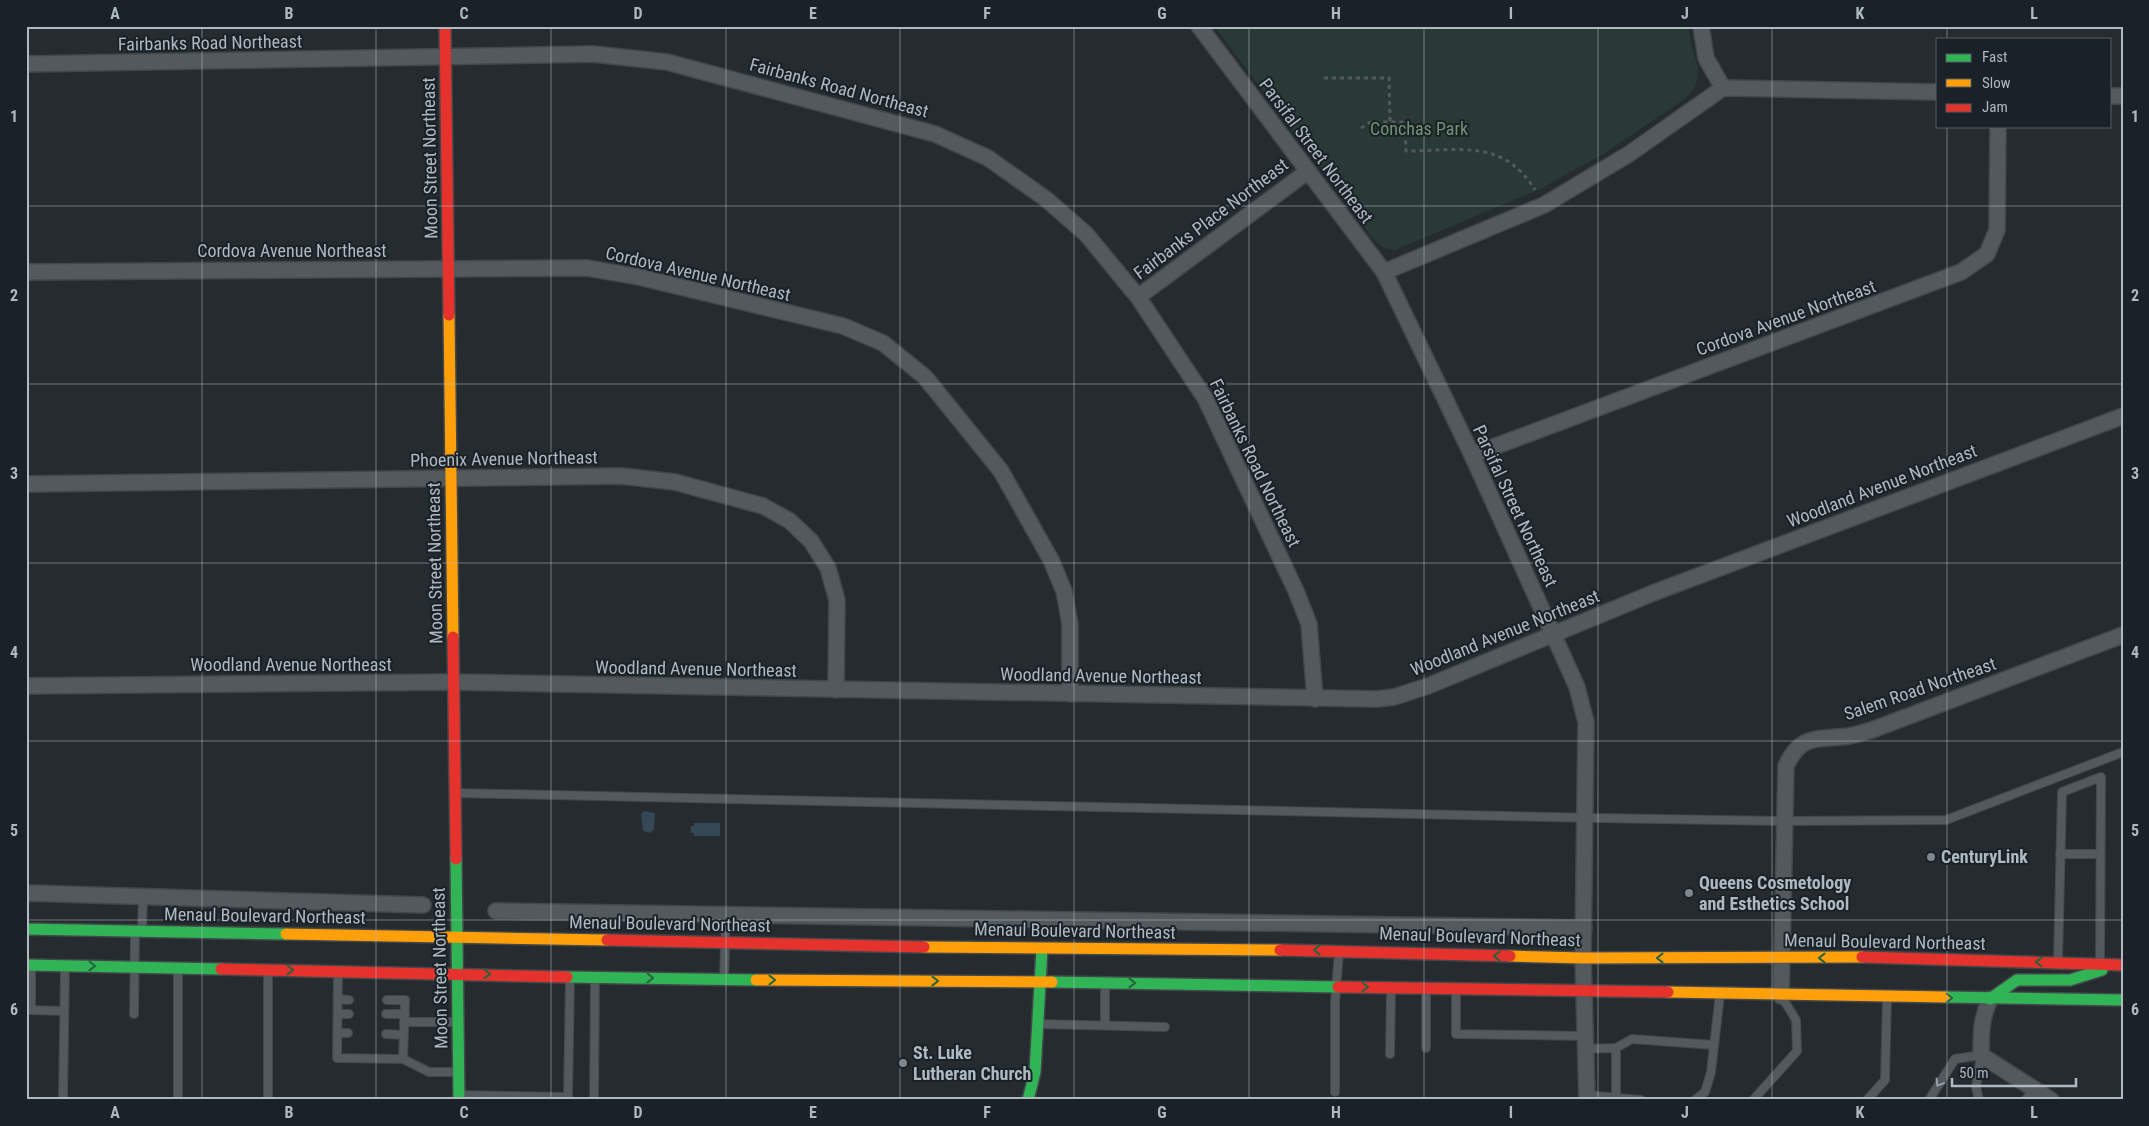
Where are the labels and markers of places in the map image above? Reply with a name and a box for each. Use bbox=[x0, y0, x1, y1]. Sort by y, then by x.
place label: CenturyLink bbox=[1941, 846, 2028, 867]
marker: CenturyLink bbox=[1925, 851, 1937, 863]
place label: Queens Cosmetology and Esthetics School bbox=[1699, 872, 1851, 914]
marker: Queens Cosmetology and Esthetics School bbox=[1683, 887, 1695, 899]
place label: St. Luke Lutheran Church bbox=[913, 1042, 1031, 1084]
marker: St. Luke Lutheran Church bbox=[897, 1057, 909, 1069]

